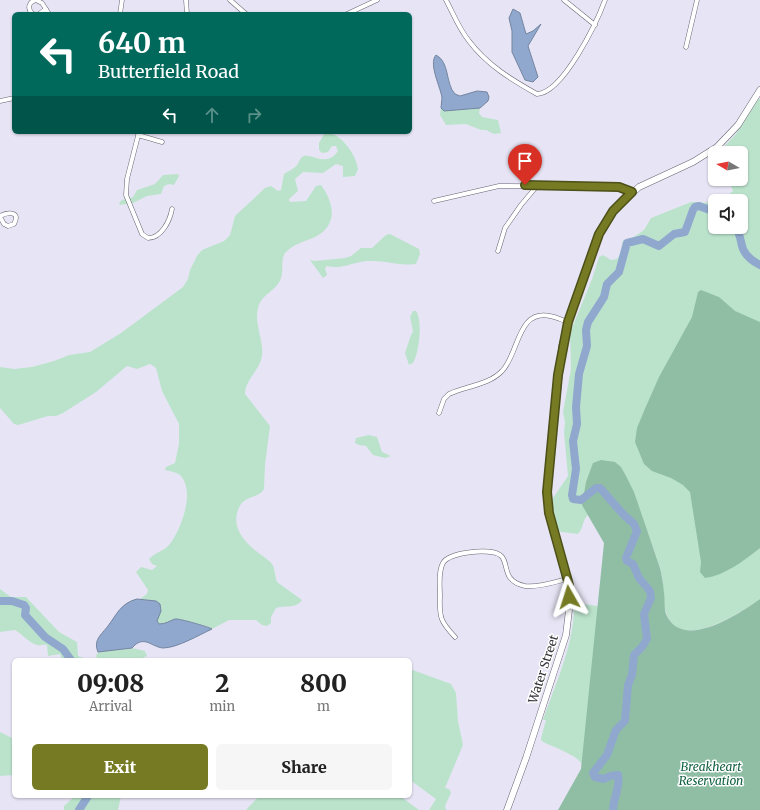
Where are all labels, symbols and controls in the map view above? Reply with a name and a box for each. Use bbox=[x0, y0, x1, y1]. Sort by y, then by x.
text: 640 m bbox=[98, 25, 186, 61]
icon: left bbox=[32, 28, 84, 80]
text: Butterfield Road bbox=[98, 60, 239, 83]
icon: left bbox=[159, 104, 181, 126]
icon: ahead bbox=[201, 104, 223, 126]
icon: right bbox=[243, 104, 265, 126]
pin bbox=[508, 144, 542, 185]
north arrow bbox=[708, 146, 748, 186]
map controls bbox=[708, 146, 748, 234]
icon: arrive bbox=[514, 150, 536, 172]
button: sound bbox=[708, 194, 748, 234]
position arrow bbox=[548, 576, 590, 618]
street label: Water Street bbox=[525, 633, 561, 706]
text: 09:08 bbox=[77, 668, 144, 699]
text: 2 bbox=[215, 668, 229, 699]
text: 800 bbox=[300, 668, 347, 699]
text: Arrival bbox=[89, 698, 132, 715]
text: min bbox=[209, 698, 235, 715]
text: m bbox=[317, 698, 330, 715]
button: Exit bbox=[32, 744, 208, 790]
button: Share bbox=[216, 744, 392, 790]
park label: Breakheart Reservation bbox=[679, 759, 743, 788]

